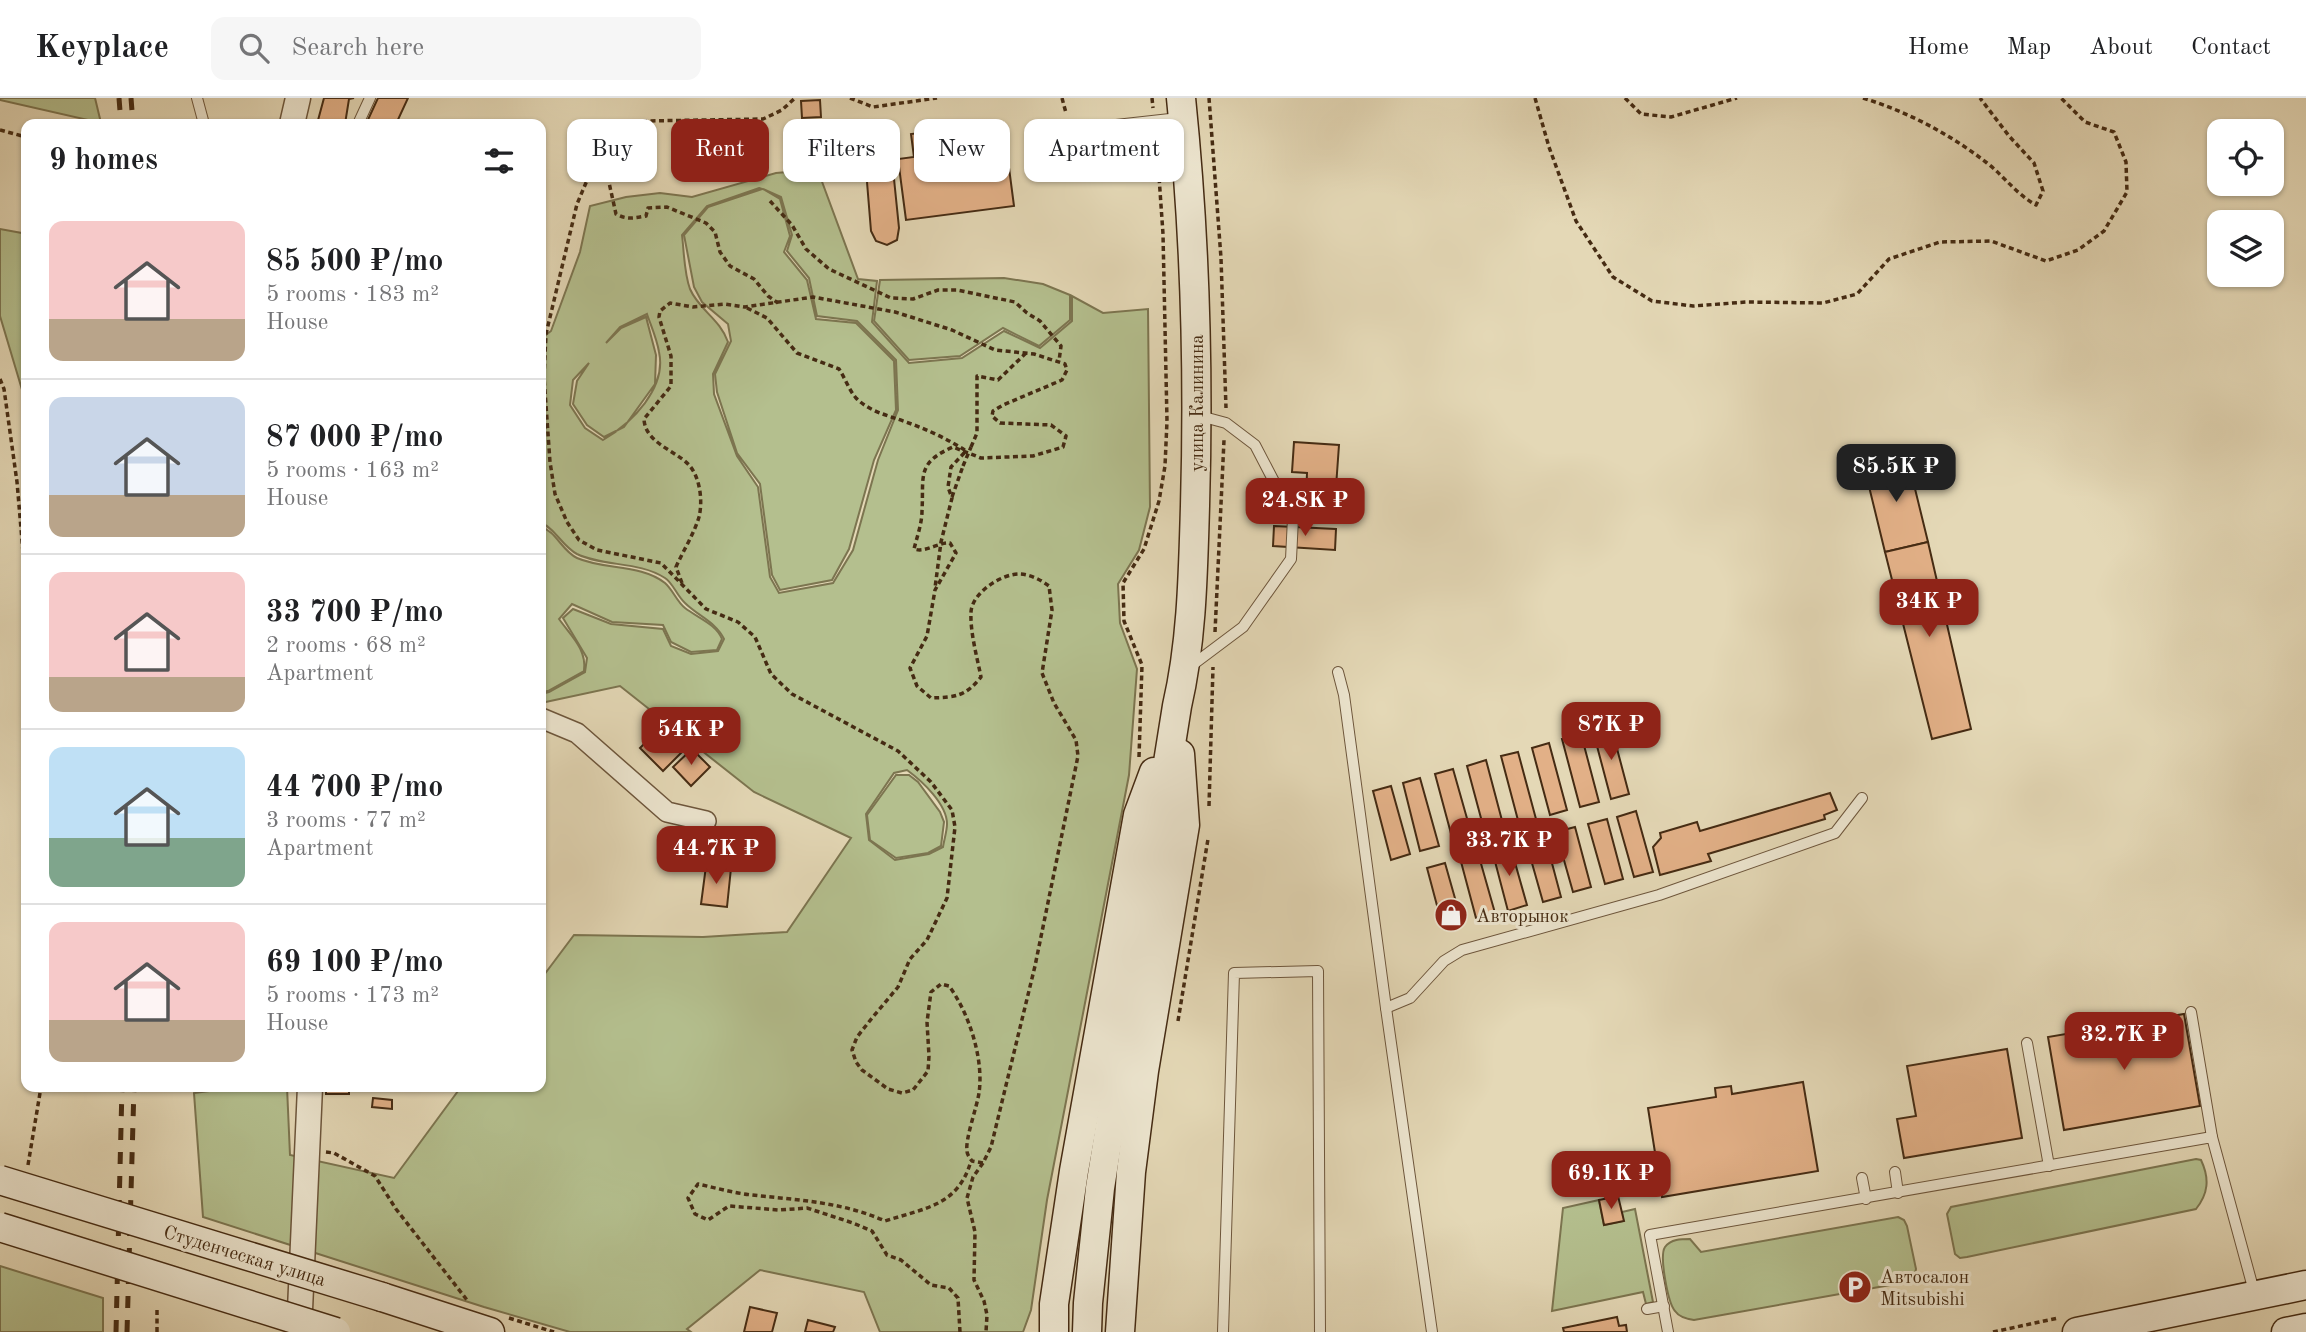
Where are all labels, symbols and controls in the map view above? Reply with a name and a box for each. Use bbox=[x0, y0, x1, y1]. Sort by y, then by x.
search box bbox=[211, 17, 701, 80]
icon: search bbox=[235, 29, 273, 67]
text: Keyplace bbox=[35, 32, 169, 65]
text: Search here bbox=[291, 35, 424, 61]
text: Home bbox=[1908, 36, 1969, 60]
text: Map bbox=[2007, 36, 2051, 60]
text: About bbox=[2089, 36, 2153, 60]
text: Contact bbox=[2191, 36, 2271, 60]
chip: Buy bbox=[567, 119, 657, 182]
chip: Rent bbox=[671, 119, 769, 182]
chip: Filters bbox=[783, 119, 900, 182]
chip: New bbox=[914, 119, 1010, 182]
chip: Apartment bbox=[1024, 119, 1184, 182]
map controls bbox=[2207, 119, 2284, 287]
button: locate bbox=[2207, 119, 2284, 196]
icon: filters bbox=[480, 142, 518, 180]
text: 9 homes bbox=[49, 146, 158, 176]
button: layers bbox=[2207, 210, 2284, 287]
text: 85 500 ₽/mo bbox=[266, 247, 443, 277]
icon: home bbox=[105, 249, 189, 333]
text: 5 rooms · 183 m² bbox=[266, 283, 439, 306]
text: House bbox=[266, 311, 328, 334]
street label: улица Калинина bbox=[1189, 334, 1208, 472]
text: 87 000 ₽/mo bbox=[266, 423, 443, 453]
icon: home bbox=[105, 425, 189, 509]
pin: 85.5K ₽ bbox=[1831, 444, 1961, 504]
text: 85.5K ₽ bbox=[1853, 455, 1939, 478]
text: 5 rooms · 163 m² bbox=[266, 459, 439, 482]
pin: 24.8K ₽ bbox=[1240, 478, 1370, 538]
text: House bbox=[266, 487, 328, 510]
text: 24.8K ₽ bbox=[1262, 489, 1348, 512]
pin: 34K ₽ bbox=[1880, 580, 1978, 639]
text: 34K ₽ bbox=[1896, 590, 1962, 613]
text: 33 700 ₽/mo bbox=[266, 598, 443, 628]
icon: home bbox=[105, 600, 189, 684]
text: 2 rooms · 68 m² bbox=[266, 634, 426, 657]
text: Apartment bbox=[266, 662, 374, 685]
pin: 87K ₽ bbox=[1562, 702, 1660, 762]
pin: 54K ₽ bbox=[642, 708, 740, 767]
text: 87K ₽ bbox=[1578, 713, 1644, 736]
text: 54K ₽ bbox=[658, 718, 724, 741]
text: 44 700 ₽/mo bbox=[266, 773, 443, 803]
icon: home bbox=[105, 775, 189, 859]
text: 3 rooms · 77 m² bbox=[266, 809, 426, 832]
pin: 33.7K ₽ bbox=[1444, 818, 1574, 878]
pin: 44.7K ₽ bbox=[651, 826, 781, 886]
text: 33.7K ₽ bbox=[1466, 829, 1552, 852]
text: Apartment bbox=[266, 837, 374, 860]
text: 44.7K ₽ bbox=[673, 837, 759, 860]
shop icon: Авторынок bbox=[1432, 896, 1470, 934]
place label: Авторынок bbox=[1476, 908, 1569, 927]
text: 69 100 ₽/mo bbox=[266, 948, 443, 978]
icon: home bbox=[105, 950, 189, 1034]
text: 5 rooms · 173 m² bbox=[266, 984, 439, 1007]
text: House bbox=[266, 1012, 328, 1035]
pin: 32.7K ₽ bbox=[2059, 1012, 2189, 1072]
text: 32.7K ₽ bbox=[2081, 1023, 2167, 1046]
pin: 69.1K ₽ bbox=[1546, 1152, 1676, 1211]
text: 69.1K ₽ bbox=[1568, 1162, 1654, 1185]
street label: Студенческая улица bbox=[161, 1224, 328, 1291]
parking icon: Автосалон Mitsubishi bbox=[1836, 1268, 1874, 1306]
place label: Автосалон Mitsubishi bbox=[1880, 1269, 1969, 1310]

